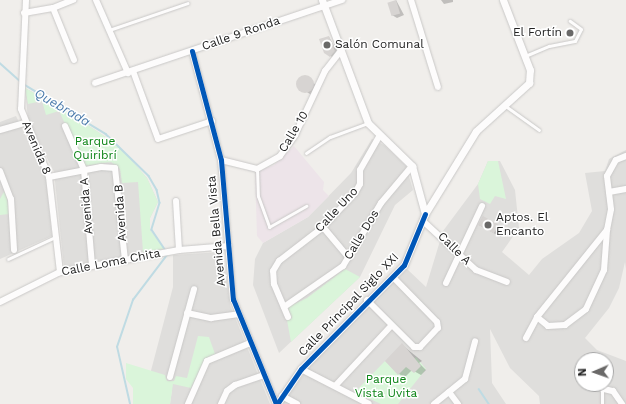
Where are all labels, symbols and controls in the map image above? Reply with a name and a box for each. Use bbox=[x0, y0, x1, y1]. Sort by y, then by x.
street label: Calle 9 Ronda bbox=[200, 14, 282, 54]
place label: El Fortín bbox=[513, 26, 562, 40]
marker: El Fortín bbox=[565, 28, 575, 38]
place label: Salón Comunal bbox=[335, 38, 424, 52]
marker: Salón Comunal bbox=[322, 40, 332, 50]
water label: Quebrada bbox=[31, 86, 93, 130]
street label: Calle 10 bbox=[276, 109, 312, 155]
street label: Avenida 8 bbox=[18, 119, 54, 177]
park label: Parque Quiribrí bbox=[73, 135, 117, 163]
street label: Avenida Bella Vista bbox=[205, 175, 229, 287]
street label: Avenida A bbox=[77, 177, 97, 235]
street label: Avenida B bbox=[112, 184, 130, 242]
street label: Calle Uno bbox=[312, 184, 362, 236]
street label: Calle Dos bbox=[342, 207, 382, 263]
place label: Aptos. El Encanto bbox=[496, 211, 548, 239]
marker: Aptos. El Encanto bbox=[483, 220, 493, 230]
street label: Calle A bbox=[434, 229, 474, 269]
street label: Calle Loma Chita bbox=[60, 246, 162, 280]
street label: Calle Principal Siglo XXI bbox=[296, 250, 402, 360]
north arrow bbox=[574, 352, 614, 392]
text: N bbox=[576, 368, 589, 377]
park label: Parque Vista Uvita bbox=[355, 373, 417, 401]

